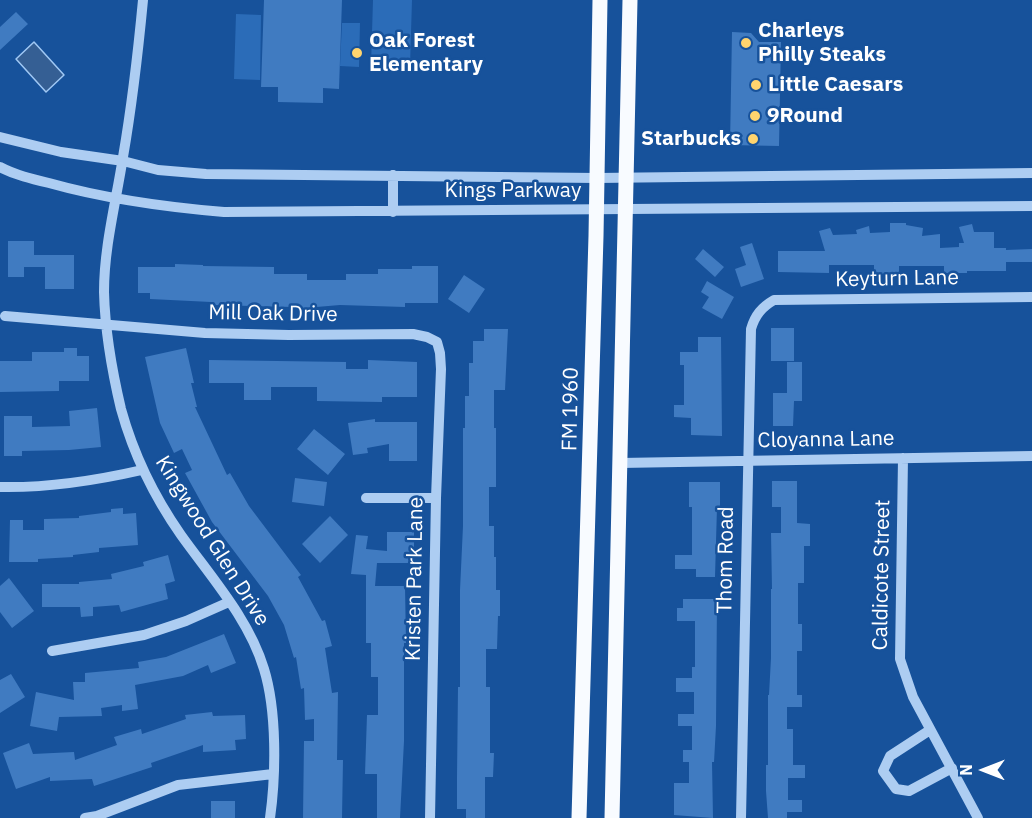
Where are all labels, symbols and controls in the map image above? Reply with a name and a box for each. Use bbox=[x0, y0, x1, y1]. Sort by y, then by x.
place label: Charleys Philly Steaks bbox=[758, 18, 886, 68]
place label: Oak Forest Elementary bbox=[369, 28, 483, 78]
marker: Charleys Philly Steaks bbox=[739, 36, 753, 50]
marker: Oak Forest Elementary bbox=[350, 46, 364, 60]
place label: Little Caesars bbox=[768, 72, 903, 98]
marker: Little Caesars bbox=[749, 78, 763, 92]
place label: 9Round bbox=[767, 103, 843, 129]
marker: 9Round bbox=[748, 109, 762, 123]
place label: Starbucks bbox=[641, 126, 741, 152]
marker: Starbucks bbox=[746, 132, 760, 146]
street label: Kings Parkway bbox=[445, 178, 581, 204]
street label: Keyturn Lane bbox=[835, 265, 959, 293]
street label: Mill Oak Drive bbox=[208, 300, 338, 328]
street label: FM 1960 bbox=[558, 367, 584, 451]
street label: Cloyanna Lane bbox=[757, 426, 895, 454]
street label: Kingwood Glen Drive bbox=[149, 451, 275, 631]
street label: Kristen Park Lane bbox=[401, 497, 429, 661]
street label: Caldicote Street bbox=[868, 499, 896, 651]
street label: Thom Road bbox=[712, 506, 740, 614]
north arrow bbox=[954, 740, 1014, 800]
text: N bbox=[956, 764, 976, 776]

